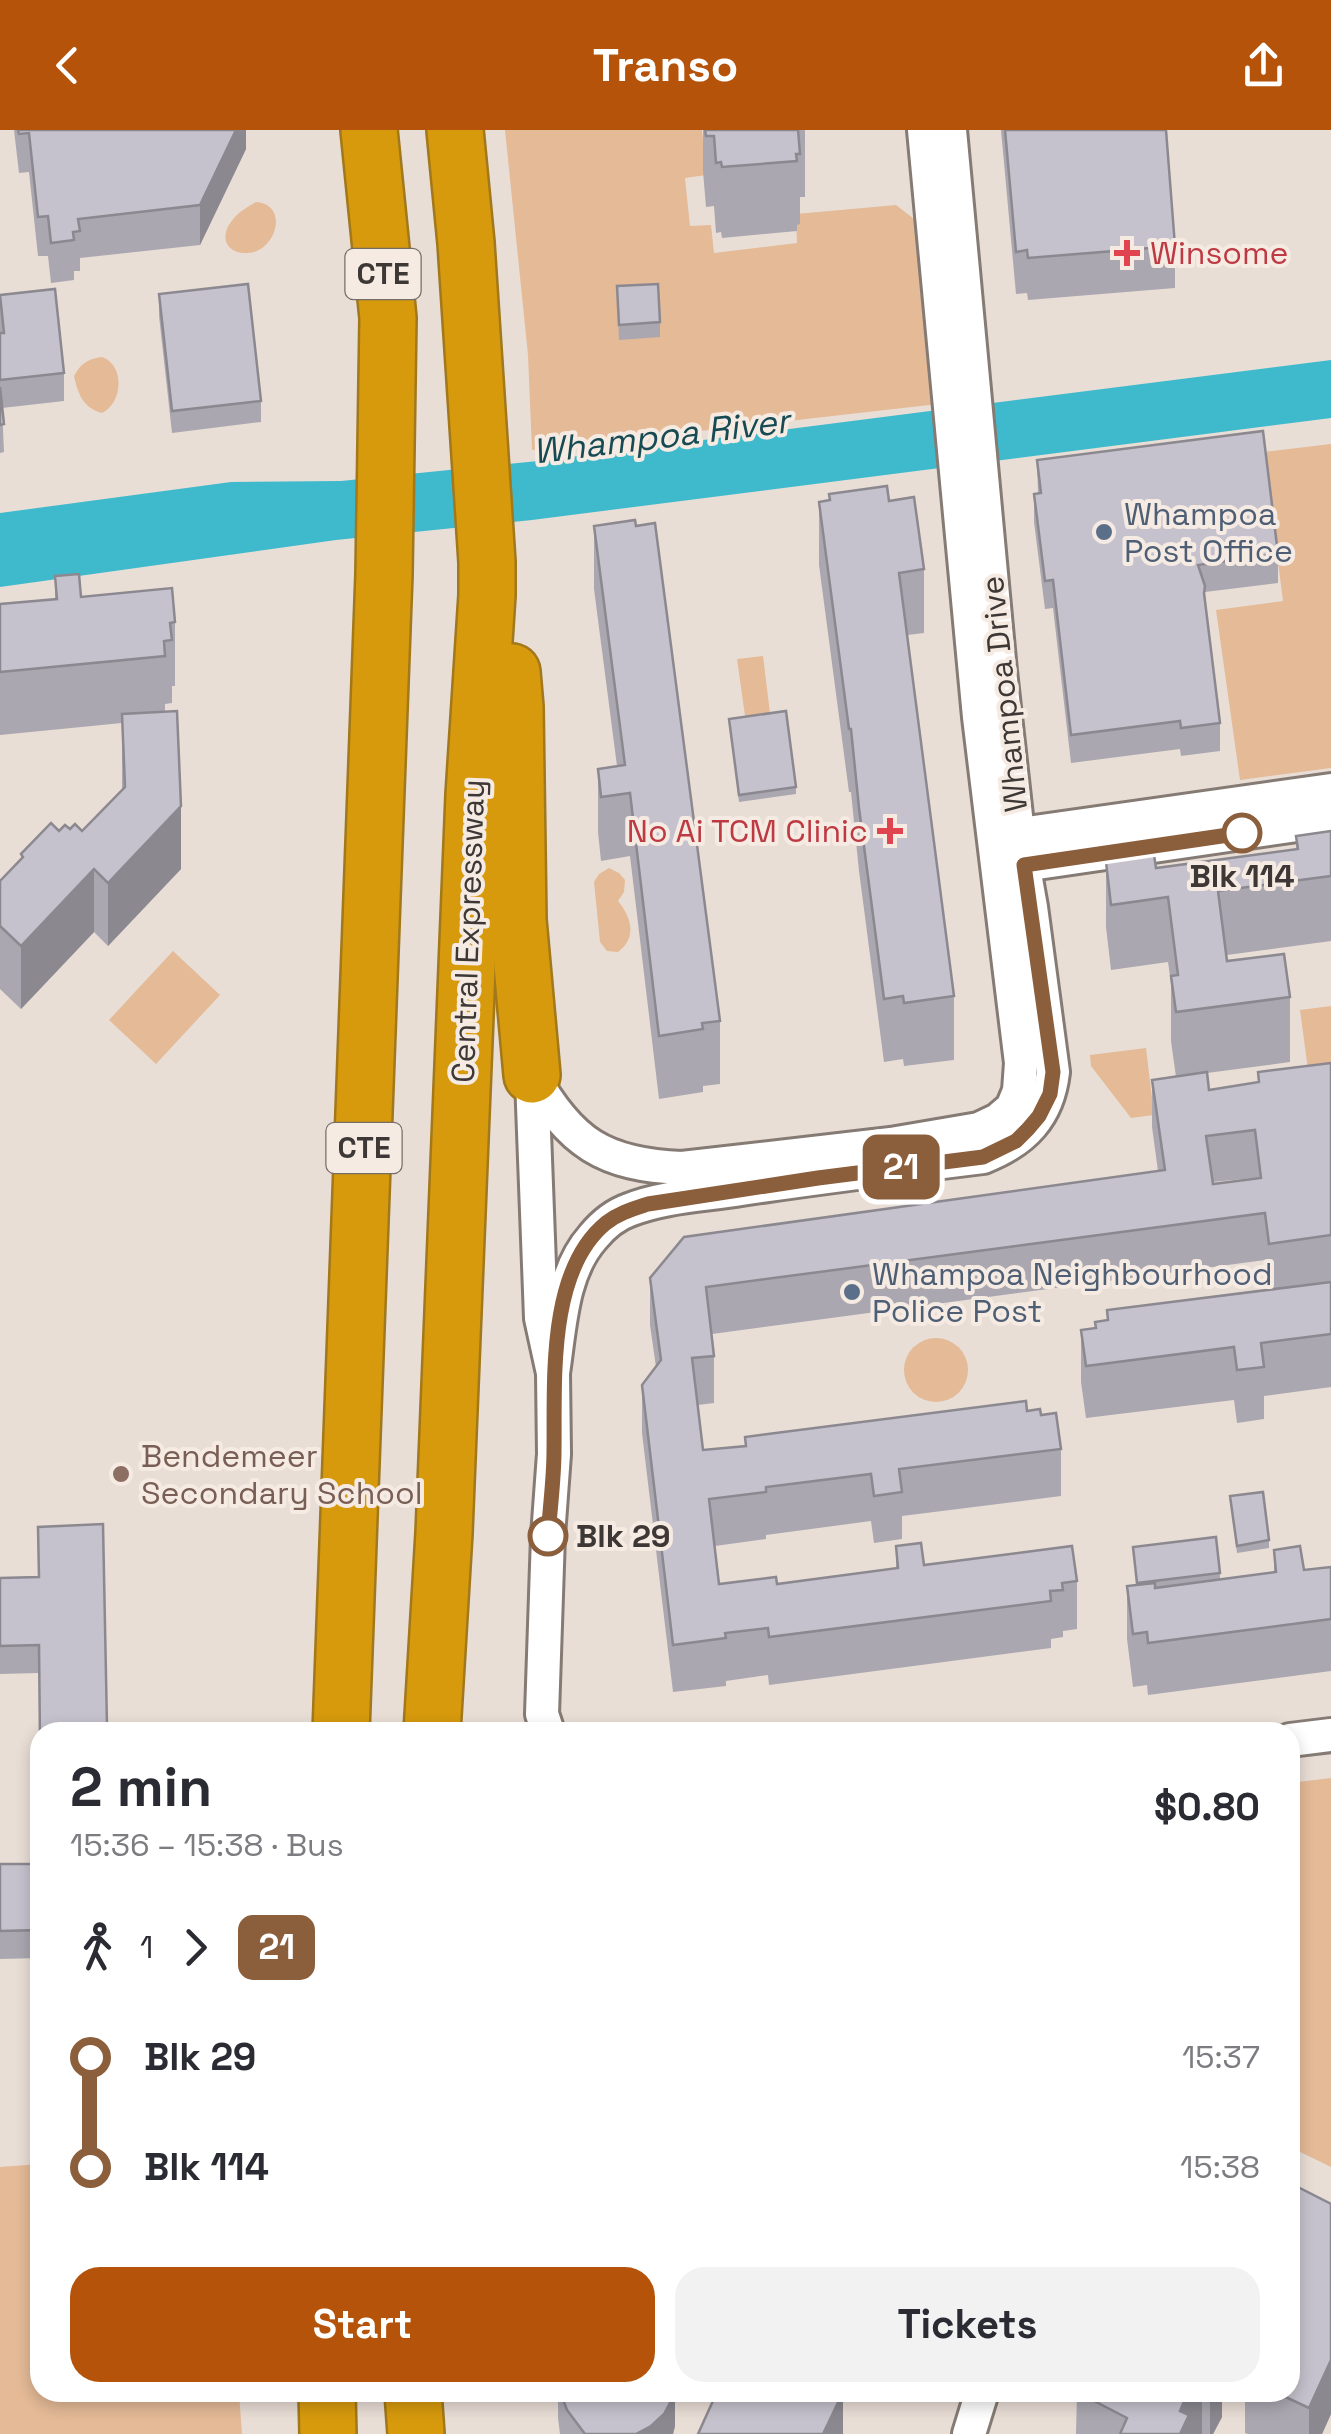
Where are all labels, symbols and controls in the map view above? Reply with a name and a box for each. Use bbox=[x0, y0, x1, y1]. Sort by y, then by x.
text: Transo bbox=[593, 37, 738, 94]
icon: back bbox=[40, 38, 95, 93]
icon: share bbox=[1236, 38, 1291, 93]
place label: Winsome bbox=[1150, 233, 1289, 273]
marker: Winsome bbox=[1114, 240, 1140, 266]
road number: CTE bbox=[346, 249, 420, 299]
water label: Whampoa River bbox=[530, 398, 796, 474]
place label: Whampoa Post Office bbox=[1124, 494, 1293, 571]
marker: Whampoa Post Office bbox=[1093, 521, 1115, 543]
street label: Whampoa Drive bbox=[972, 574, 1036, 814]
street label: Central Expressway bbox=[443, 778, 493, 1084]
place label: No Ai TCM Clinic bbox=[627, 811, 868, 851]
marker: Blk 114 bbox=[1223, 814, 1261, 852]
marker: No Ai TCM Clinic bbox=[877, 818, 903, 844]
place label: Blk 114 bbox=[1189, 856, 1295, 896]
road number: CTE bbox=[326, 1123, 402, 1173]
line badge: 21 bbox=[856, 1134, 946, 1200]
text: 21 bbox=[883, 1145, 919, 1189]
place label: Whampoa Neighbourhood Police Post bbox=[872, 1254, 1273, 1331]
marker: Whampoa Neighbourhood Police Post bbox=[841, 1281, 863, 1303]
place label: Bendemeer Secondary School bbox=[141, 1436, 423, 1513]
marker: Bendemeer Secondary School bbox=[110, 1463, 132, 1485]
place label: Blk 29 bbox=[576, 1516, 671, 1556]
marker: Blk 29 bbox=[529, 1517, 567, 1555]
text: 2 min bbox=[70, 1752, 212, 1822]
text: $0.80 bbox=[1154, 1783, 1260, 1831]
text: 15:36 – 15:38 · Bus bbox=[70, 1825, 344, 1865]
icon: walk bbox=[70, 1920, 125, 1975]
icon: forward bbox=[168, 1920, 223, 1975]
text: 21 bbox=[258, 1925, 295, 1969]
text: 1 bbox=[140, 1927, 153, 1967]
text: Blk 29 bbox=[144, 2033, 256, 2081]
text: 15:37 bbox=[1182, 2037, 1260, 2077]
text: Blk 114 bbox=[144, 2143, 269, 2191]
text: 15:38 bbox=[1180, 2147, 1260, 2187]
button: Start bbox=[70, 2267, 655, 2382]
button: Tickets bbox=[675, 2267, 1260, 2382]

